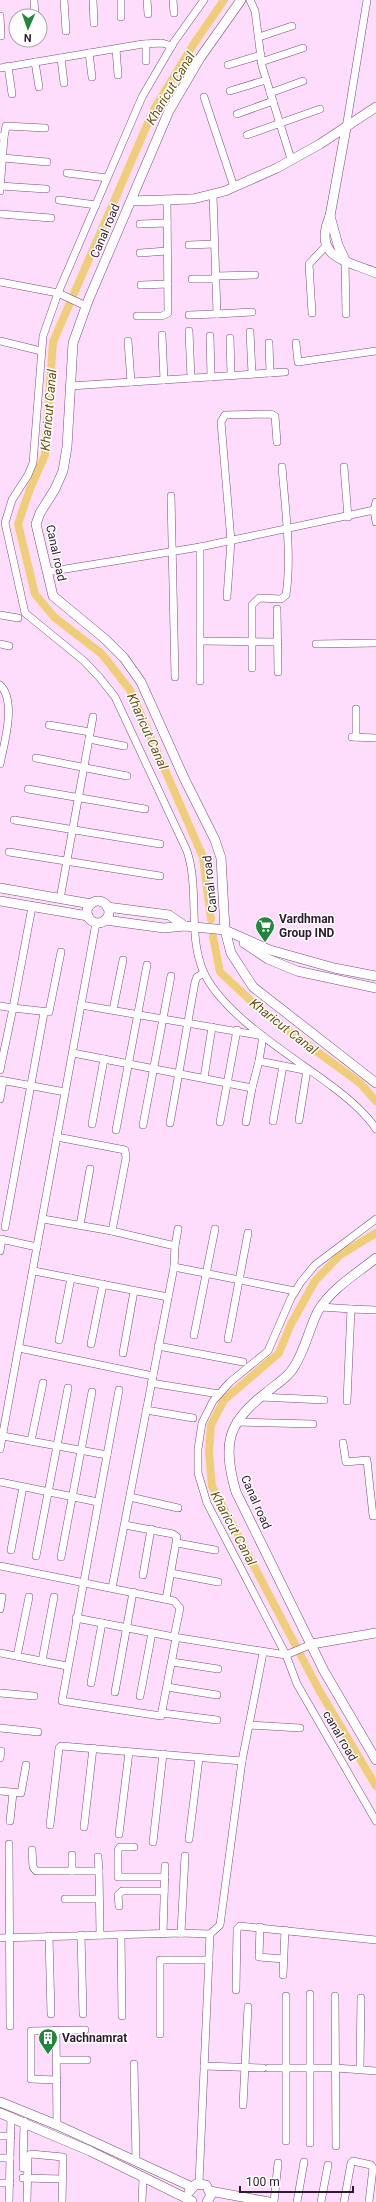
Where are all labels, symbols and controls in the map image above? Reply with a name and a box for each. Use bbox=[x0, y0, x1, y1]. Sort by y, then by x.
north arrow bbox=[8, 8, 48, 48]
text: N bbox=[23, 31, 32, 44]
water label: Kharicut Canal bbox=[143, 49, 198, 127]
street label: Canal road bbox=[87, 202, 123, 260]
water label: Kharicut Canal bbox=[37, 368, 60, 451]
street label: Canal road bbox=[43, 523, 69, 583]
water label: Kharicut Canal bbox=[124, 691, 171, 773]
street label: Canal road bbox=[200, 855, 220, 913]
place label: Vardhman Group IND bbox=[279, 912, 335, 940]
supermarket icon: Vardhman Group IND bbox=[254, 915, 276, 943]
water label: Kharicut Canal bbox=[247, 995, 321, 1058]
street label: Canal road bbox=[238, 1473, 274, 1531]
water label: Kharicut Canal bbox=[208, 1489, 260, 1569]
street label: canal road bbox=[320, 1708, 360, 1764]
building icon: Vachnamrat bbox=[37, 2027, 59, 2055]
place label: Vachnamrat bbox=[62, 2031, 127, 2045]
scale bar bbox=[240, 2168, 353, 2194]
text: 100 m bbox=[246, 2175, 280, 2189]

